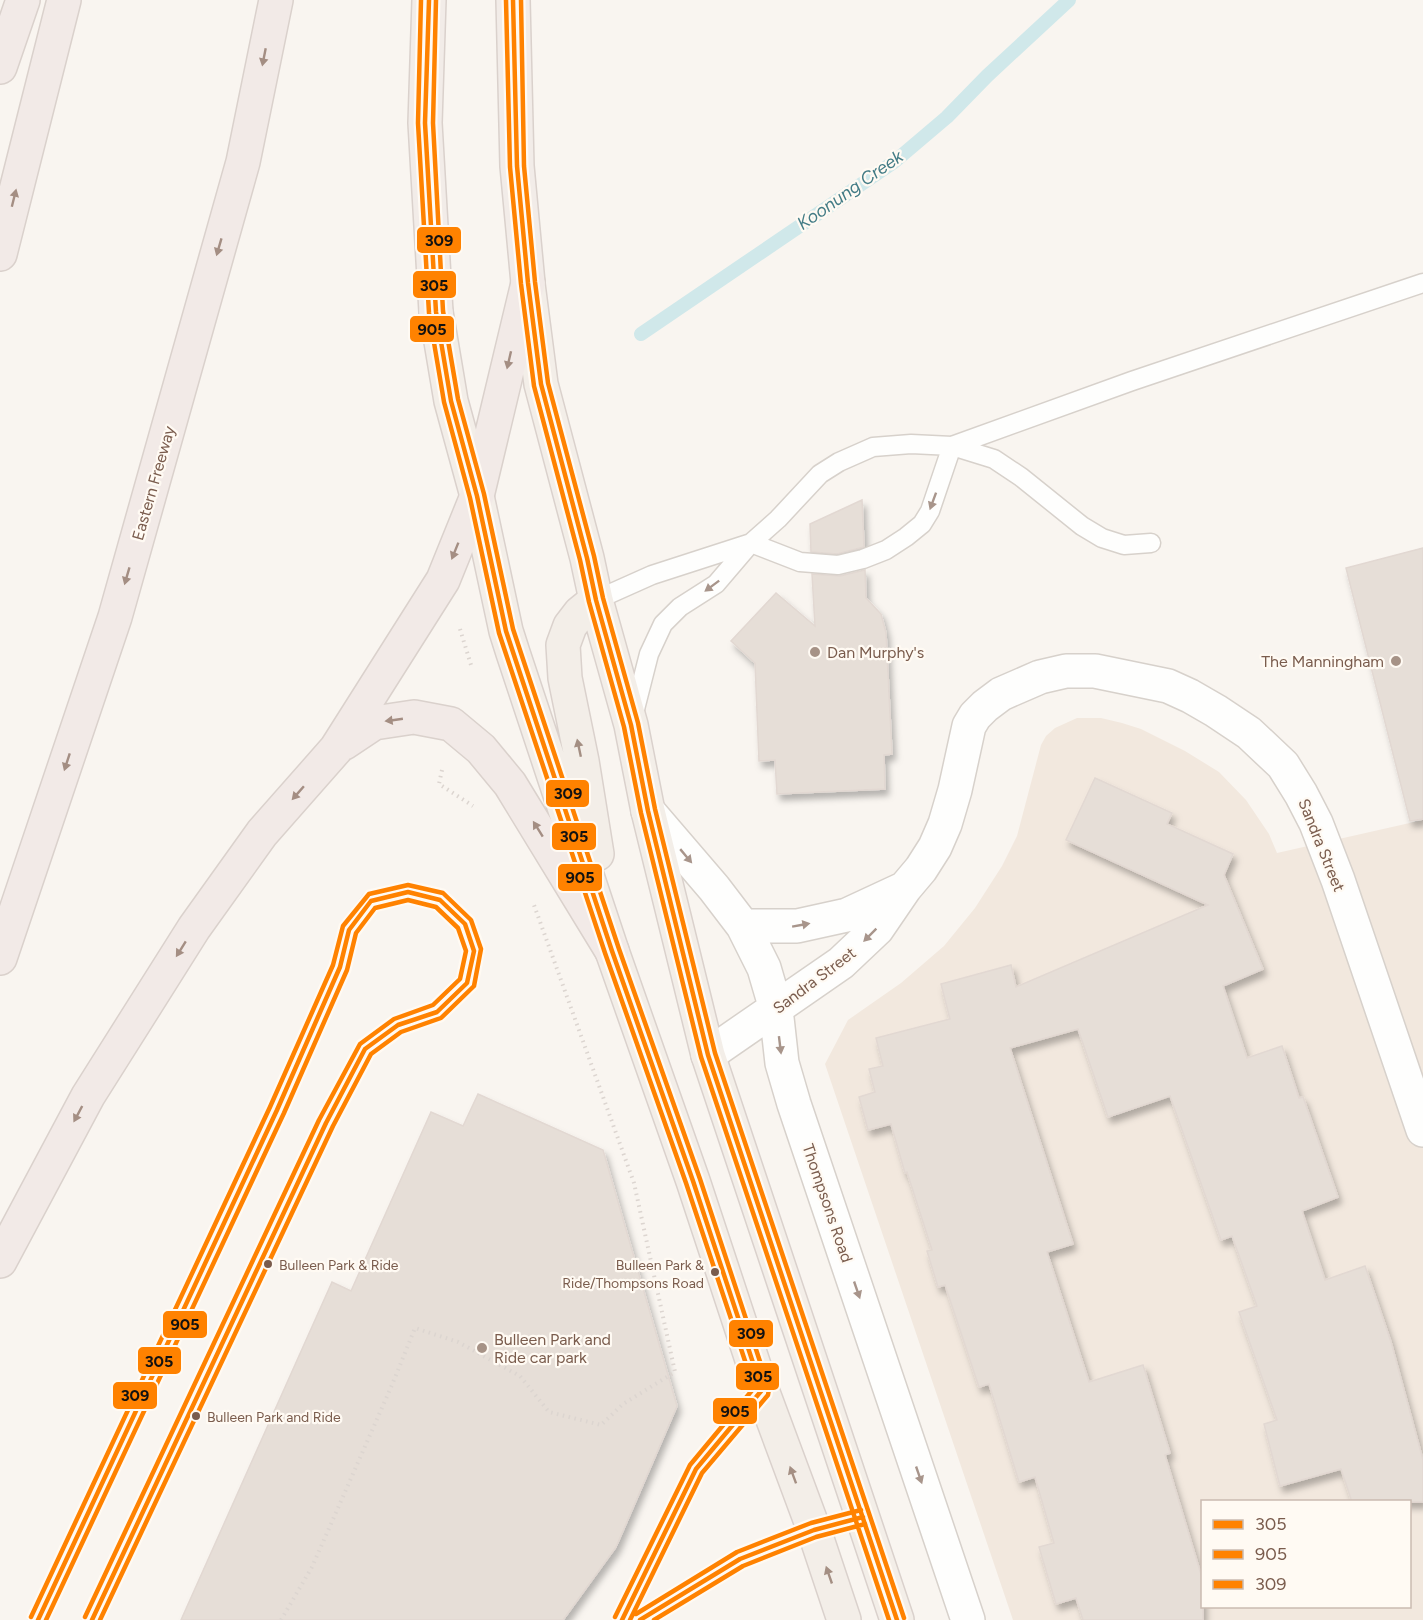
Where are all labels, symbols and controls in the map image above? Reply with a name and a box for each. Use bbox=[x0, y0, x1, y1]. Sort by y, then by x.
one-way arrow bbox=[259, 48, 268, 67]
water label: Koonung Creek bbox=[793, 145, 908, 235]
one-way arrow bbox=[10, 188, 20, 207]
line badge: 309 bbox=[416, 226, 462, 254]
text: 309 bbox=[425, 231, 453, 250]
one-way arrow bbox=[214, 238, 224, 256]
line badge: 305 bbox=[412, 270, 457, 299]
text: 305 bbox=[420, 276, 448, 295]
line badge: 905 bbox=[409, 315, 455, 343]
text: 905 bbox=[418, 320, 446, 339]
one-way arrow bbox=[504, 351, 514, 369]
street label: Eastern Freeway bbox=[128, 423, 179, 543]
one-way arrow bbox=[928, 493, 938, 511]
one-way arrow bbox=[450, 542, 460, 560]
one-way arrow bbox=[122, 567, 131, 585]
one-way arrow bbox=[704, 580, 720, 592]
place label: Dan Murphy's bbox=[827, 643, 924, 662]
marker: Dan Murphy's bbox=[808, 645, 822, 659]
place label: The Manningham bbox=[1261, 652, 1384, 671]
marker: The Manningham bbox=[1389, 654, 1403, 668]
one-way arrow bbox=[385, 715, 404, 724]
one-way arrow bbox=[574, 738, 583, 757]
one-way arrow bbox=[62, 753, 71, 771]
line badge: 309 bbox=[545, 779, 590, 808]
text: 309 bbox=[554, 784, 582, 803]
one-way arrow bbox=[291, 785, 305, 800]
street label: Sandra Street bbox=[1294, 796, 1349, 894]
one-way arrow bbox=[532, 821, 543, 837]
line badge: 305 bbox=[551, 822, 597, 851]
text: 305 bbox=[560, 827, 588, 846]
one-way arrow bbox=[679, 848, 692, 863]
line badge: 905 bbox=[557, 863, 603, 892]
text: 905 bbox=[566, 868, 594, 887]
one-way arrow bbox=[792, 920, 811, 929]
one-way arrow bbox=[863, 928, 877, 942]
one-way arrow bbox=[175, 940, 187, 956]
street label: Sandra Street bbox=[769, 943, 859, 1018]
one-way arrow bbox=[775, 1035, 785, 1054]
one-way arrow bbox=[73, 1106, 83, 1123]
street label: Thompsons Road bbox=[798, 1141, 857, 1265]
place label: Bulleen Park & Ride bbox=[279, 1257, 399, 1274]
place label: Bulleen Park & Ride/Thompsons Road bbox=[562, 1257, 704, 1292]
marker: Bulleen Park & Ride bbox=[262, 1258, 274, 1270]
marker: Bulleen Park & Ride/Thompsons Road bbox=[709, 1266, 721, 1278]
one-way arrow bbox=[853, 1281, 862, 1299]
line badge: 905 bbox=[162, 1310, 208, 1339]
text: 905 bbox=[171, 1315, 199, 1334]
line badge: 309 bbox=[728, 1319, 774, 1348]
text: 309 bbox=[737, 1324, 765, 1343]
place label: Bulleen Park and Ride car park bbox=[494, 1330, 611, 1367]
marker: Bulleen Park and Ride car park bbox=[475, 1341, 489, 1355]
line badge: 305 bbox=[137, 1346, 182, 1375]
text: 305 bbox=[145, 1352, 173, 1371]
line badge: 305 bbox=[735, 1362, 780, 1391]
text: 305 bbox=[744, 1367, 772, 1386]
line badge: 309 bbox=[112, 1381, 158, 1410]
text: 309 bbox=[121, 1386, 149, 1405]
line badge: 905 bbox=[712, 1397, 758, 1425]
text: 905 bbox=[721, 1402, 749, 1421]
place label: Bulleen Park and Ride bbox=[207, 1409, 341, 1426]
marker: Bulleen Park and Ride bbox=[190, 1410, 202, 1422]
one-way arrow bbox=[788, 1466, 798, 1484]
one-way arrow bbox=[915, 1466, 925, 1484]
legend bbox=[1201, 1500, 1411, 1608]
text: 305 bbox=[1255, 1513, 1287, 1535]
text: 905 bbox=[1255, 1543, 1287, 1565]
one-way arrow bbox=[823, 1566, 833, 1584]
text: 309 bbox=[1255, 1573, 1287, 1595]

